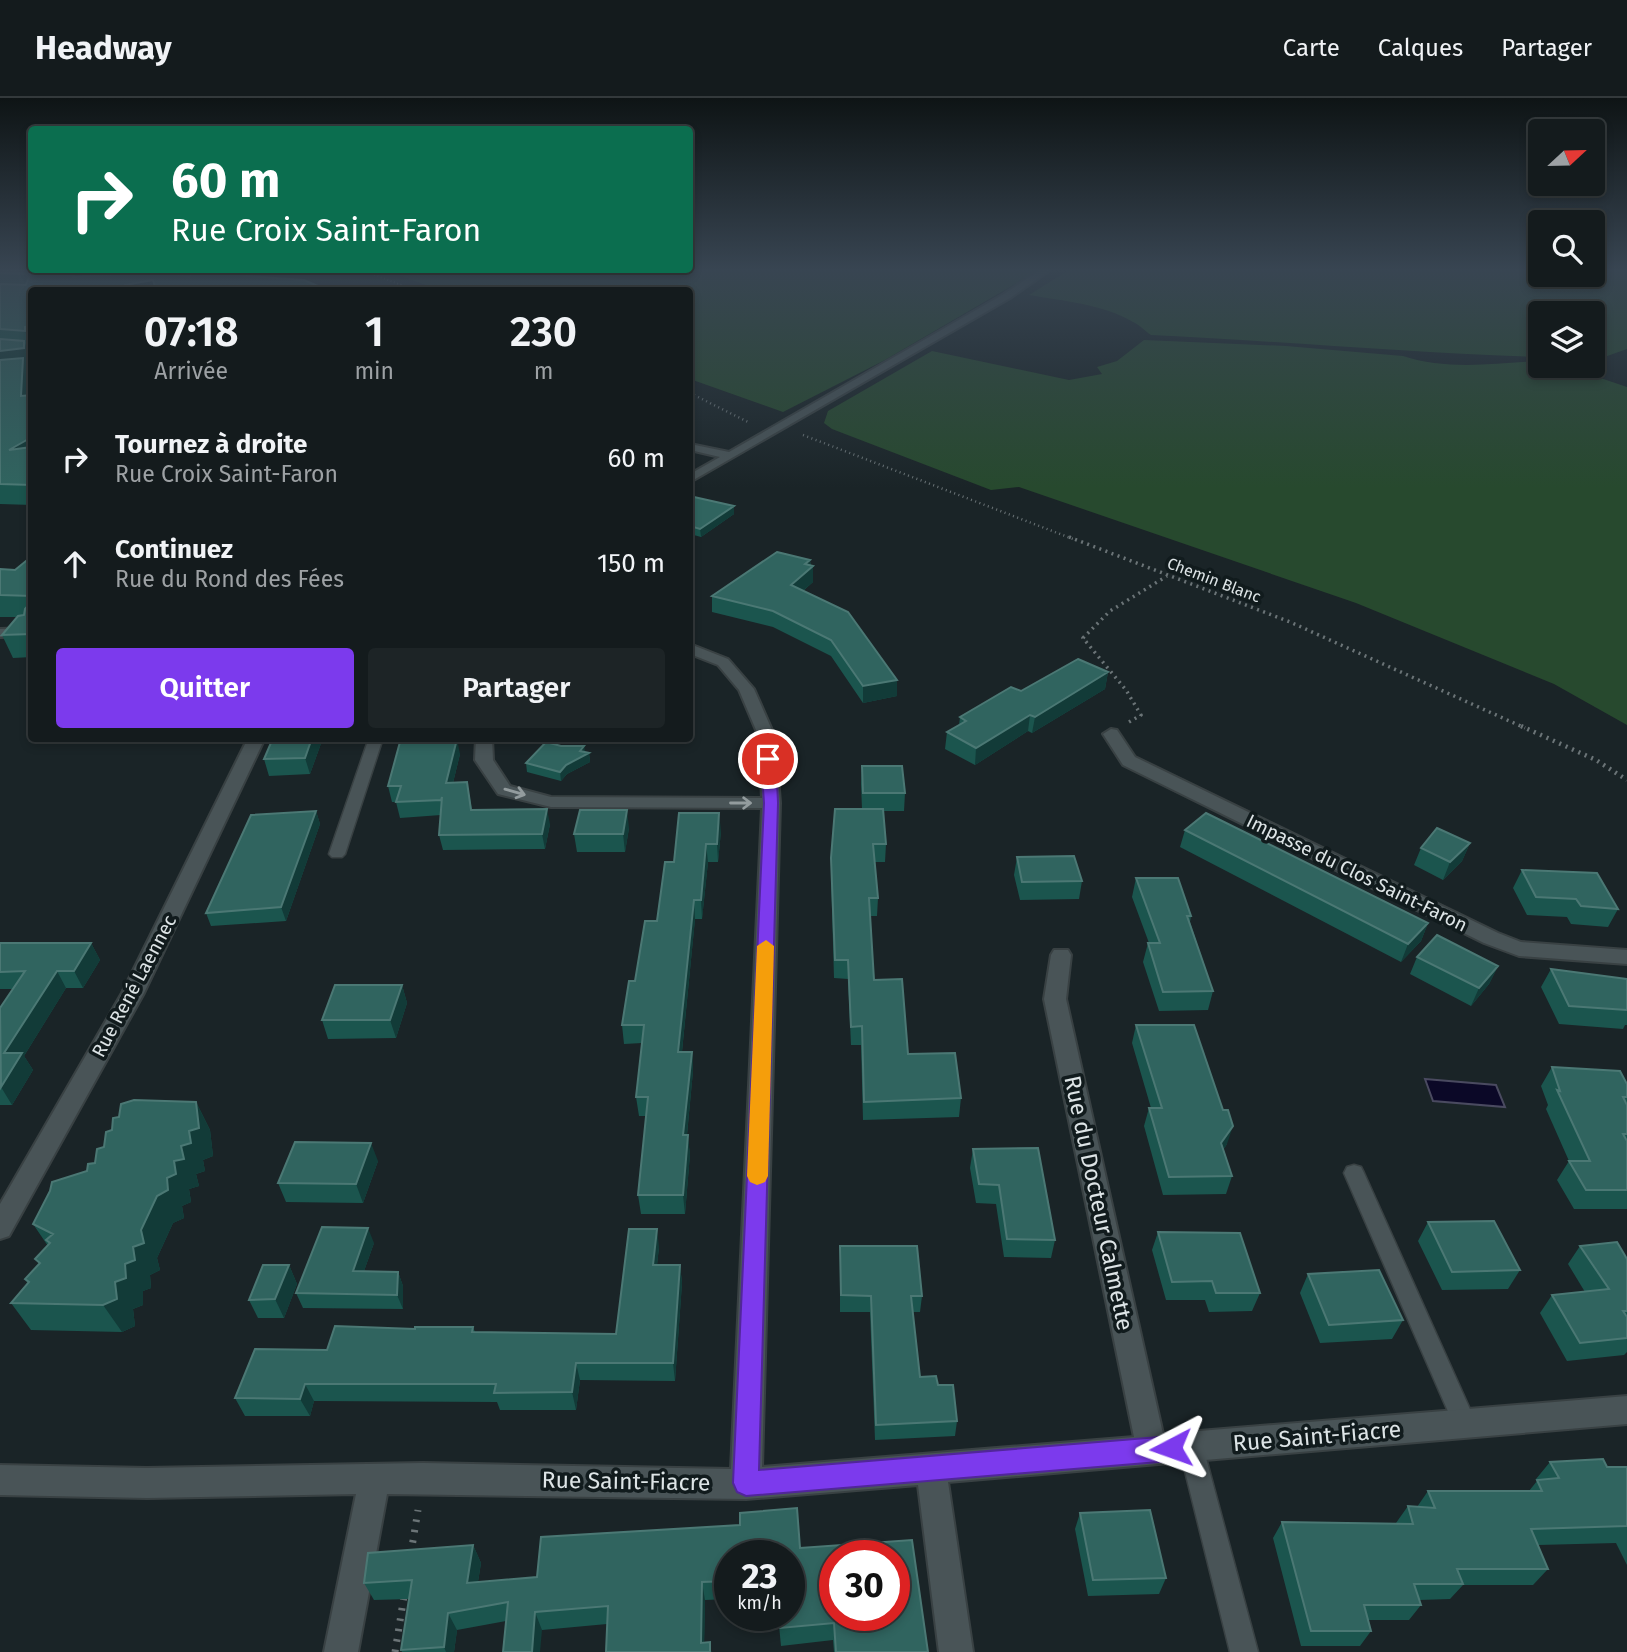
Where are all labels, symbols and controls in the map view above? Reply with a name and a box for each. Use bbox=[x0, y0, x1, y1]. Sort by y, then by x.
text: Headway bbox=[35, 28, 172, 68]
text: Carte bbox=[1283, 34, 1340, 62]
text: Calques bbox=[1378, 34, 1463, 62]
text: Partager bbox=[1501, 34, 1592, 62]
north arrow bbox=[1528, 119, 1605, 196]
map controls bbox=[1528, 119, 1605, 378]
text: 60 m bbox=[171, 151, 280, 210]
icon: right bbox=[56, 154, 147, 245]
button: search bbox=[1528, 210, 1605, 287]
text: Rue Croix Saint-Faron bbox=[171, 211, 481, 249]
button: layers bbox=[1528, 301, 1605, 378]
text: 07:18 bbox=[144, 307, 239, 357]
text: 1 bbox=[365, 307, 384, 357]
text: 230 bbox=[510, 307, 577, 357]
text: Arrivée bbox=[154, 357, 228, 385]
text: min bbox=[354, 357, 394, 385]
text: m bbox=[534, 357, 553, 385]
text: Tournez à droite bbox=[115, 429, 307, 460]
icon: right bbox=[56, 440, 94, 478]
text: 60 m bbox=[607, 443, 665, 474]
text: Rue Croix Saint-Faron bbox=[115, 460, 338, 488]
text: Continuez bbox=[115, 534, 233, 565]
icon: ahead bbox=[56, 545, 94, 583]
text: 150 m bbox=[597, 548, 665, 579]
street label: Chemin Blanc bbox=[1164, 553, 1264, 607]
text: Rue du Rond des Fées bbox=[115, 565, 344, 593]
button: Quitter bbox=[56, 648, 354, 728]
button: Partager bbox=[368, 648, 665, 728]
pin bbox=[738, 729, 798, 789]
icon: arrive bbox=[749, 740, 787, 778]
one-way arrow bbox=[504, 787, 526, 800]
one-way arrow bbox=[729, 796, 752, 810]
street label: Impasse du Clos Saint-Faron bbox=[1243, 809, 1471, 937]
street label: Rue René Laennec bbox=[87, 911, 181, 1061]
street label: Rue du Docteur Calmette bbox=[1058, 1073, 1140, 1333]
position arrow bbox=[1134, 1411, 1208, 1485]
street label: Rue Saint-Fiacre bbox=[1232, 1415, 1402, 1457]
street label: Rue Saint-Fiacre bbox=[541, 1466, 711, 1496]
speed limit sign: 30 bbox=[819, 1540, 910, 1631]
text: 23 bbox=[741, 1555, 778, 1597]
text: km/h bbox=[737, 1592, 782, 1614]

